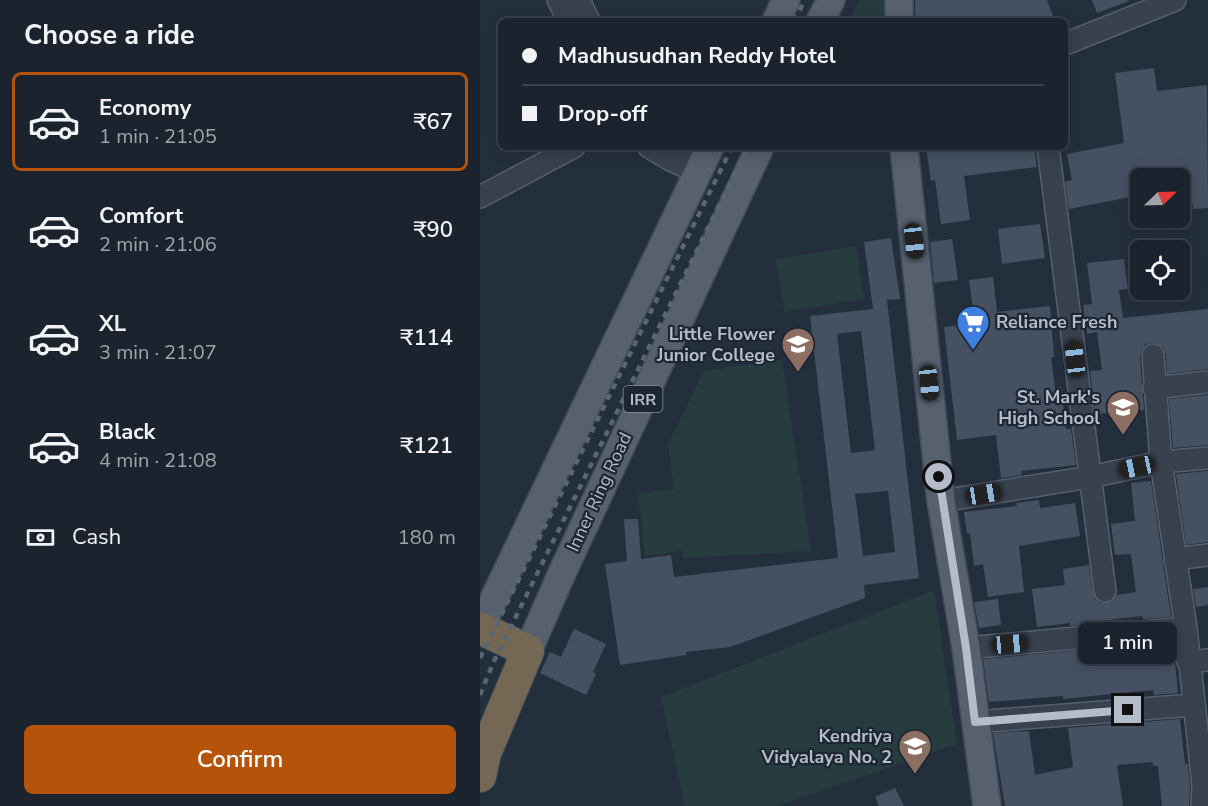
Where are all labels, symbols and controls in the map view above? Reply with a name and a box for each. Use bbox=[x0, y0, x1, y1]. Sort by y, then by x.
text: Choose a ride bbox=[24, 17, 195, 54]
text: Madhusudhan Reddy Hotel bbox=[558, 41, 836, 71]
text: Economy bbox=[99, 93, 191, 123]
icon: car bbox=[27, 95, 81, 149]
text: Drop-off bbox=[558, 99, 647, 129]
text: ₹67 bbox=[413, 107, 453, 137]
text: 1 min · 21:05 bbox=[99, 123, 217, 150]
north arrow bbox=[1130, 168, 1190, 228]
map controls bbox=[1130, 168, 1190, 300]
text: Comfort bbox=[99, 201, 183, 231]
icon: car bbox=[27, 203, 81, 257]
text: ₹90 bbox=[413, 215, 453, 245]
car bbox=[903, 222, 925, 260]
text: 2 min · 21:06 bbox=[99, 231, 217, 258]
button: locate bbox=[1130, 240, 1190, 300]
supermarket icon: Reliance Fresh bbox=[955, 304, 991, 351]
text: XL bbox=[99, 309, 126, 339]
place label: Reliance Fresh bbox=[996, 310, 1117, 334]
icon: car bbox=[27, 311, 81, 365]
place label: Little Flower Junior College bbox=[656, 322, 775, 367]
text: ₹114 bbox=[400, 323, 453, 353]
school or university icon: Little Flower Junior College bbox=[780, 326, 816, 373]
text: 3 min · 21:07 bbox=[99, 339, 217, 366]
car bbox=[1064, 340, 1086, 378]
car bbox=[918, 364, 940, 402]
place label: St. Mark's High School bbox=[998, 385, 1100, 430]
road number: IRR bbox=[624, 386, 662, 412]
school or university icon: St. Mark's High School bbox=[1105, 389, 1141, 436]
text: Black bbox=[99, 417, 155, 447]
icon: car bbox=[27, 419, 81, 473]
street label: Inner Ring Road bbox=[561, 428, 637, 556]
text: ₹121 bbox=[400, 431, 453, 461]
text: 4 min · 21:08 bbox=[99, 447, 217, 474]
car bbox=[1118, 454, 1156, 480]
route start bbox=[925, 463, 952, 490]
car bbox=[965, 482, 1003, 506]
icon: cash bbox=[24, 521, 57, 554]
text: Cash bbox=[72, 522, 121, 552]
text: 180 m bbox=[398, 524, 456, 551]
callout: 1 min bbox=[1078, 623, 1178, 665]
text: 1 min bbox=[1102, 629, 1153, 656]
car bbox=[991, 633, 1029, 655]
route end bbox=[1114, 696, 1141, 723]
place label: Kendriya Vidyalaya No. 2 bbox=[761, 724, 892, 769]
button: Confirm bbox=[24, 725, 456, 794]
school or university icon: Kendriya Vidyalaya No. 2 bbox=[897, 728, 933, 775]

